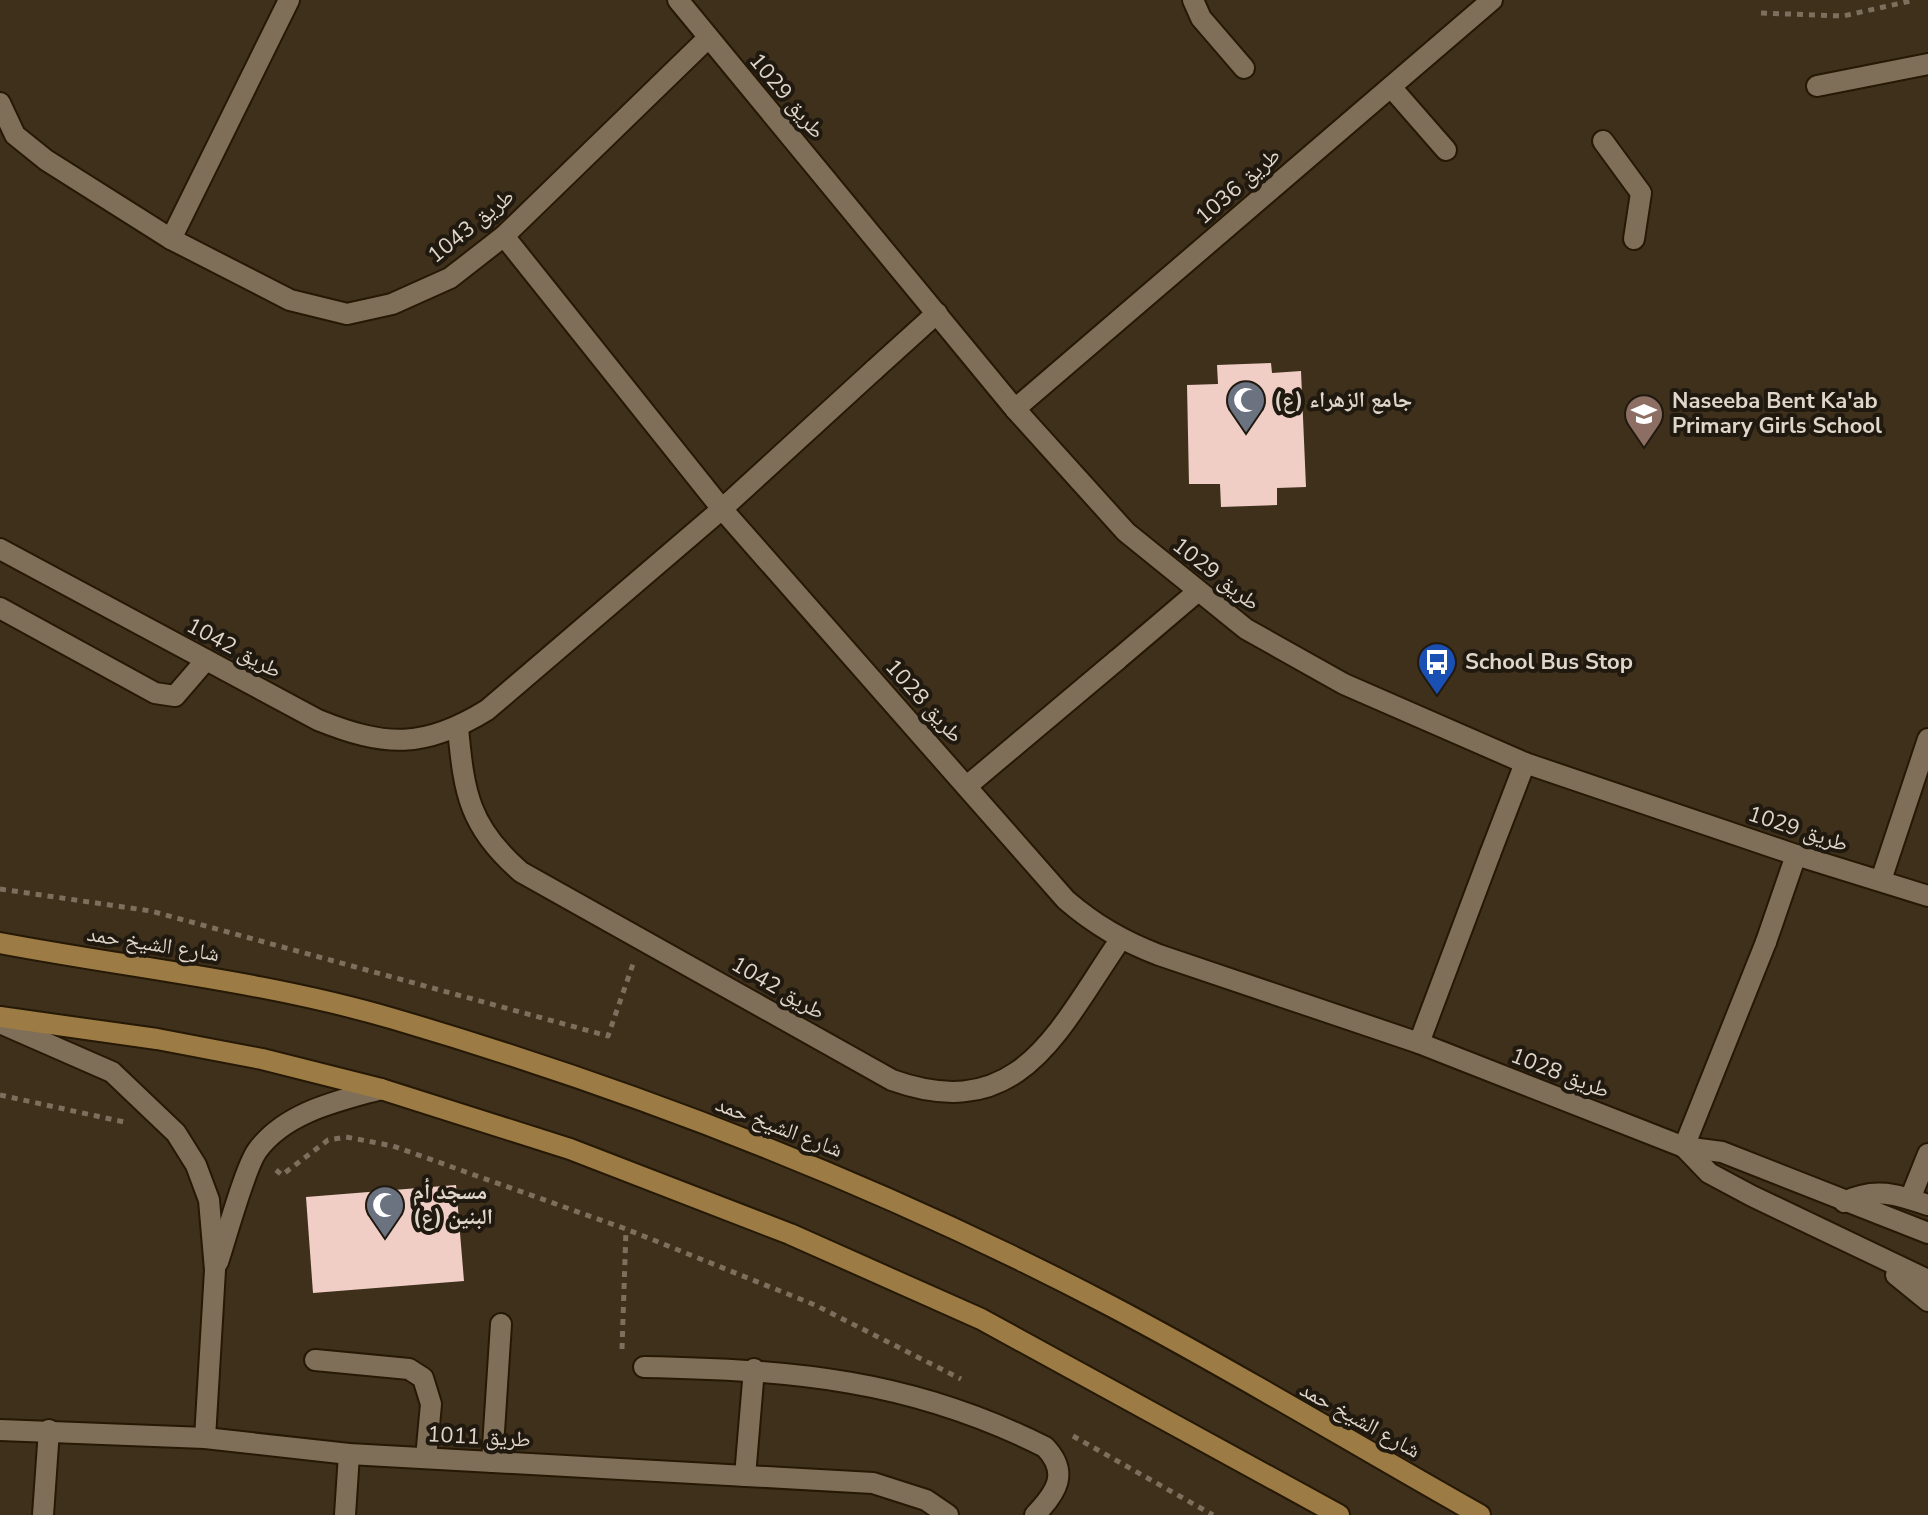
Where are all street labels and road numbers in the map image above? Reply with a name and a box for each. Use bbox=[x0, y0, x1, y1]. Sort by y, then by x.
street label: طريق 1029 bbox=[742, 47, 832, 145]
street label: طريق 1036 bbox=[1189, 141, 1287, 231]
street label: طريق 1043 bbox=[421, 182, 521, 270]
street label: طريق 1029 bbox=[1166, 530, 1266, 618]
street label: طريق 1042 bbox=[181, 610, 287, 686]
street label: طريق 1028 bbox=[878, 652, 970, 750]
street label: طريق 1029 bbox=[1744, 799, 1852, 859]
street label: شارع الشيخ حمد bbox=[85, 919, 221, 969]
street label: طريق 1042 bbox=[726, 949, 830, 1027]
street label: طريق 1028 bbox=[1506, 1040, 1614, 1106]
street label: شارع الشيخ حمد bbox=[711, 1089, 847, 1165]
street label: شارع الشيخ حمد bbox=[1294, 1374, 1426, 1466]
street label: طريق 1011 bbox=[427, 1419, 531, 1455]

